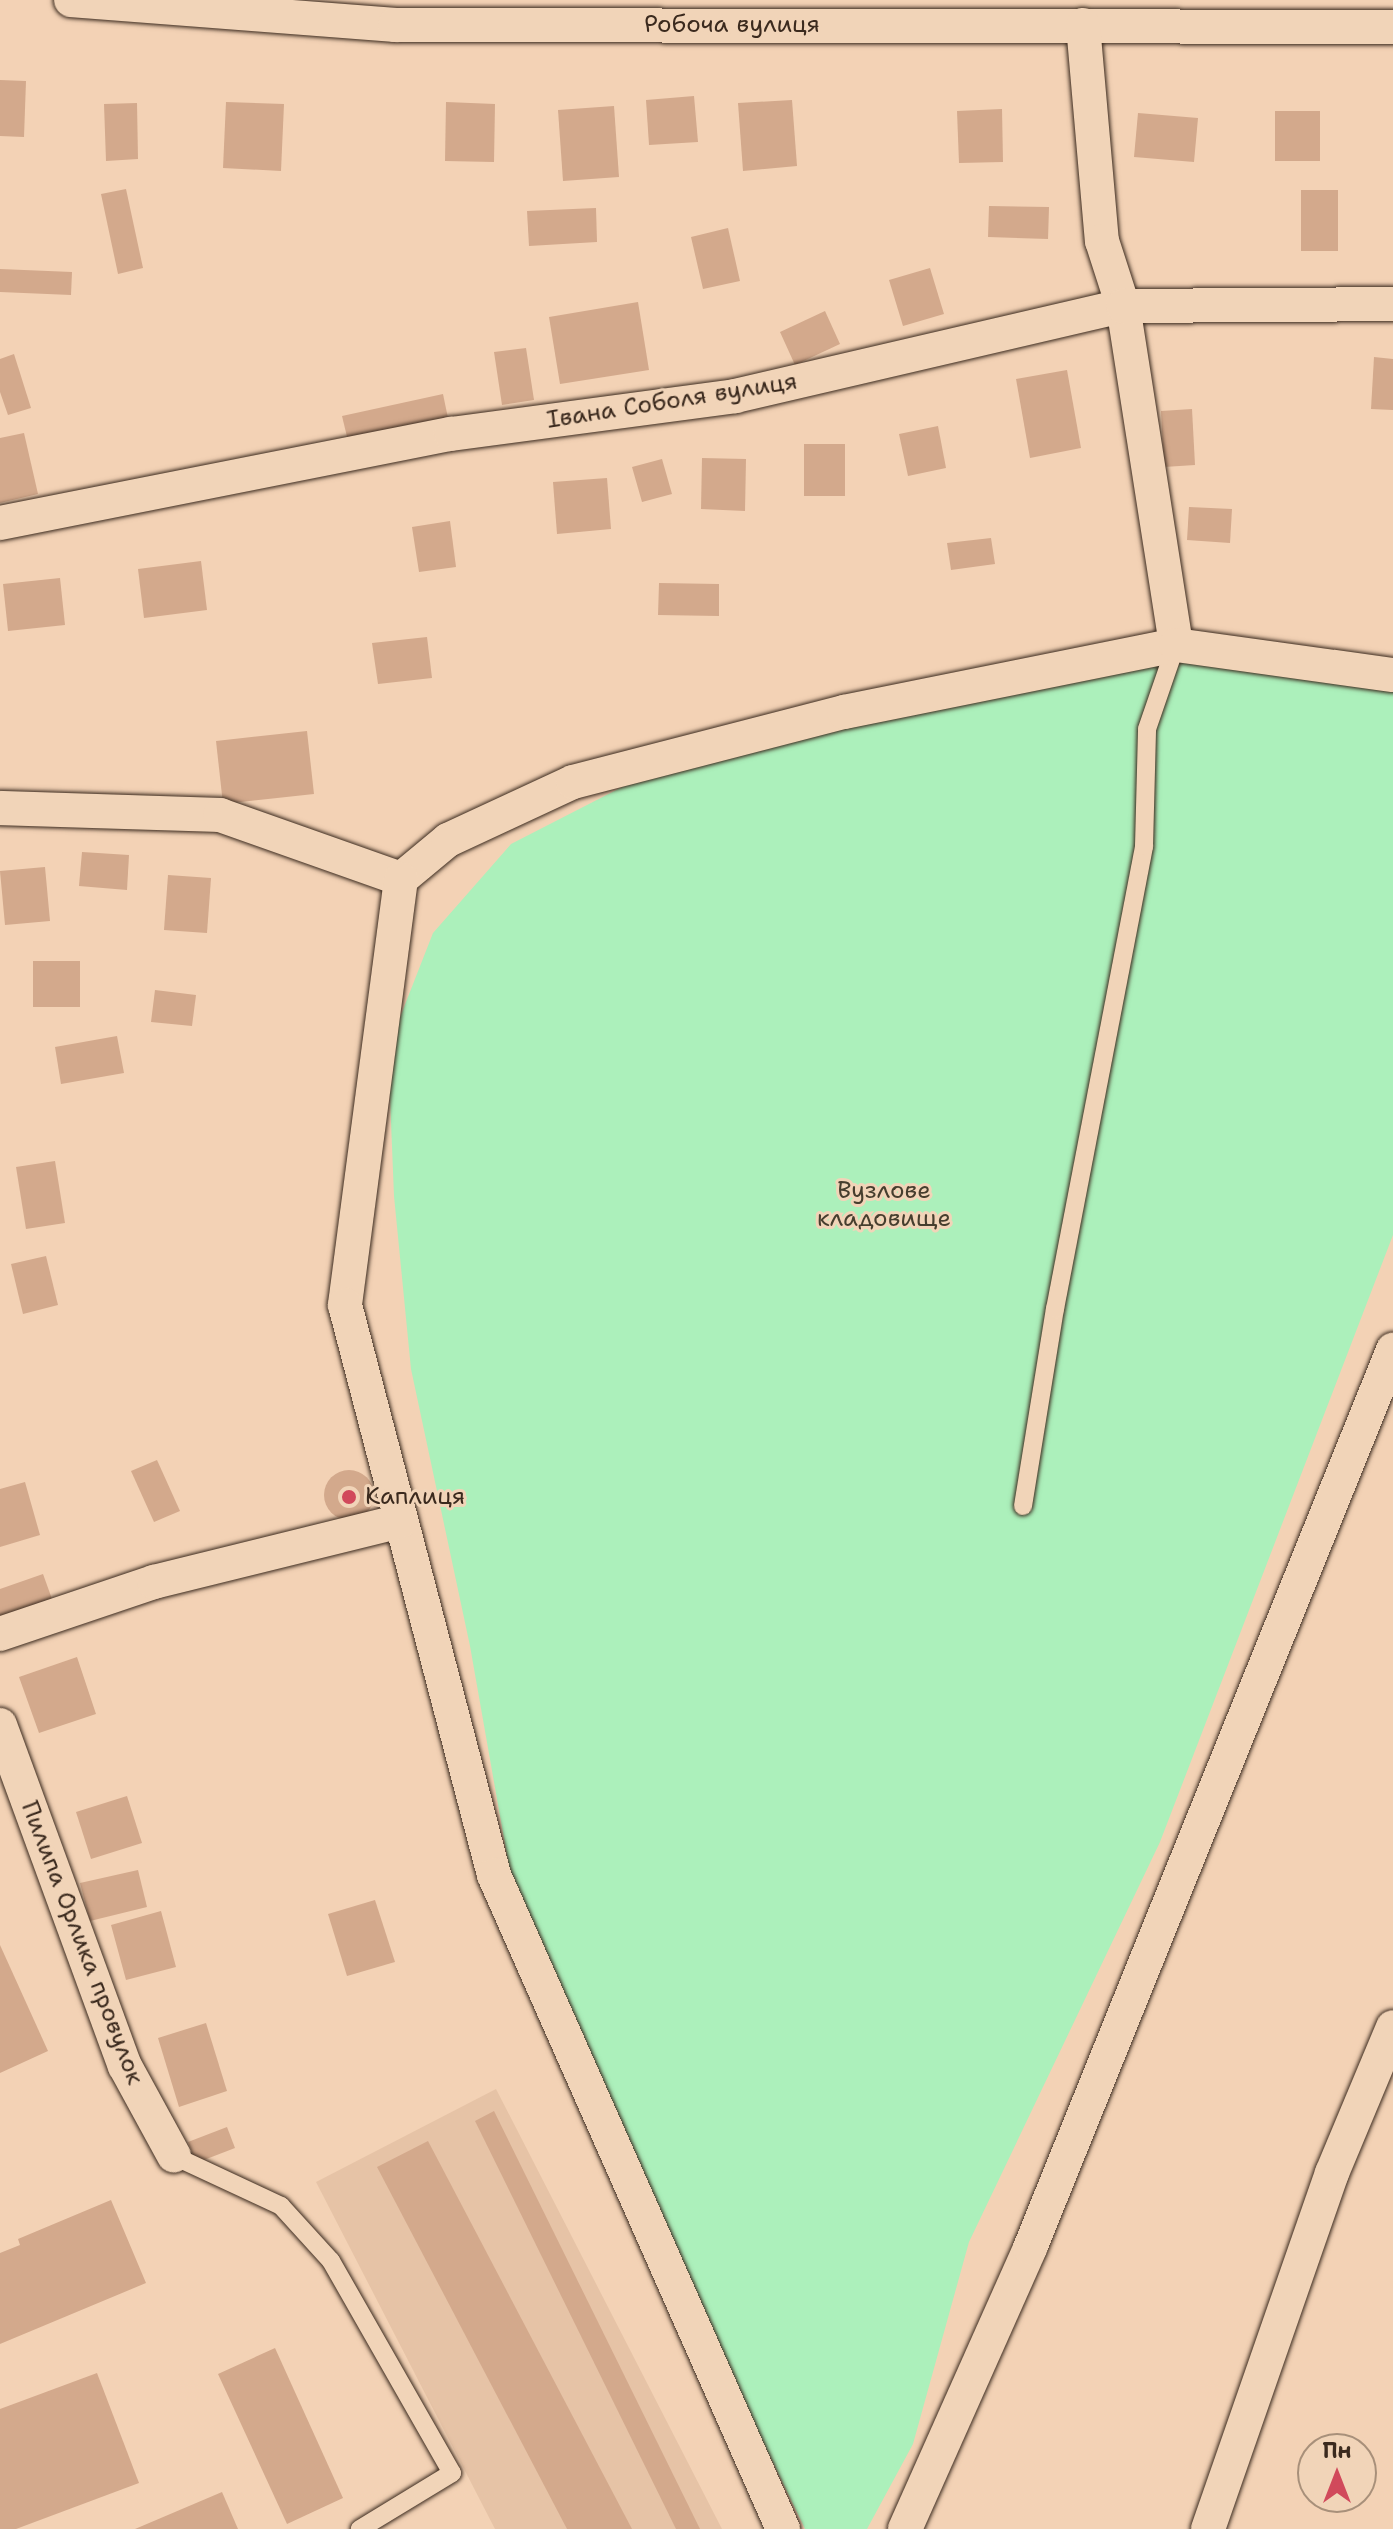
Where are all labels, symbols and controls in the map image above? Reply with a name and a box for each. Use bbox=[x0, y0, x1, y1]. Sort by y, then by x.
street label: Робоча вулиця bbox=[644, 11, 820, 39]
street label: Івана Соболя вулиця bbox=[545, 367, 799, 435]
park label: Вузлове кладовище bbox=[817, 1177, 951, 1233]
place label: Каплиця bbox=[365, 1483, 465, 1511]
marker: Каплиця bbox=[340, 1488, 358, 1506]
street label: Пилипа Орлика провулок bbox=[15, 1797, 149, 2089]
north arrow bbox=[1297, 2433, 1377, 2513]
text: Пн bbox=[1322, 2436, 1352, 2465]

